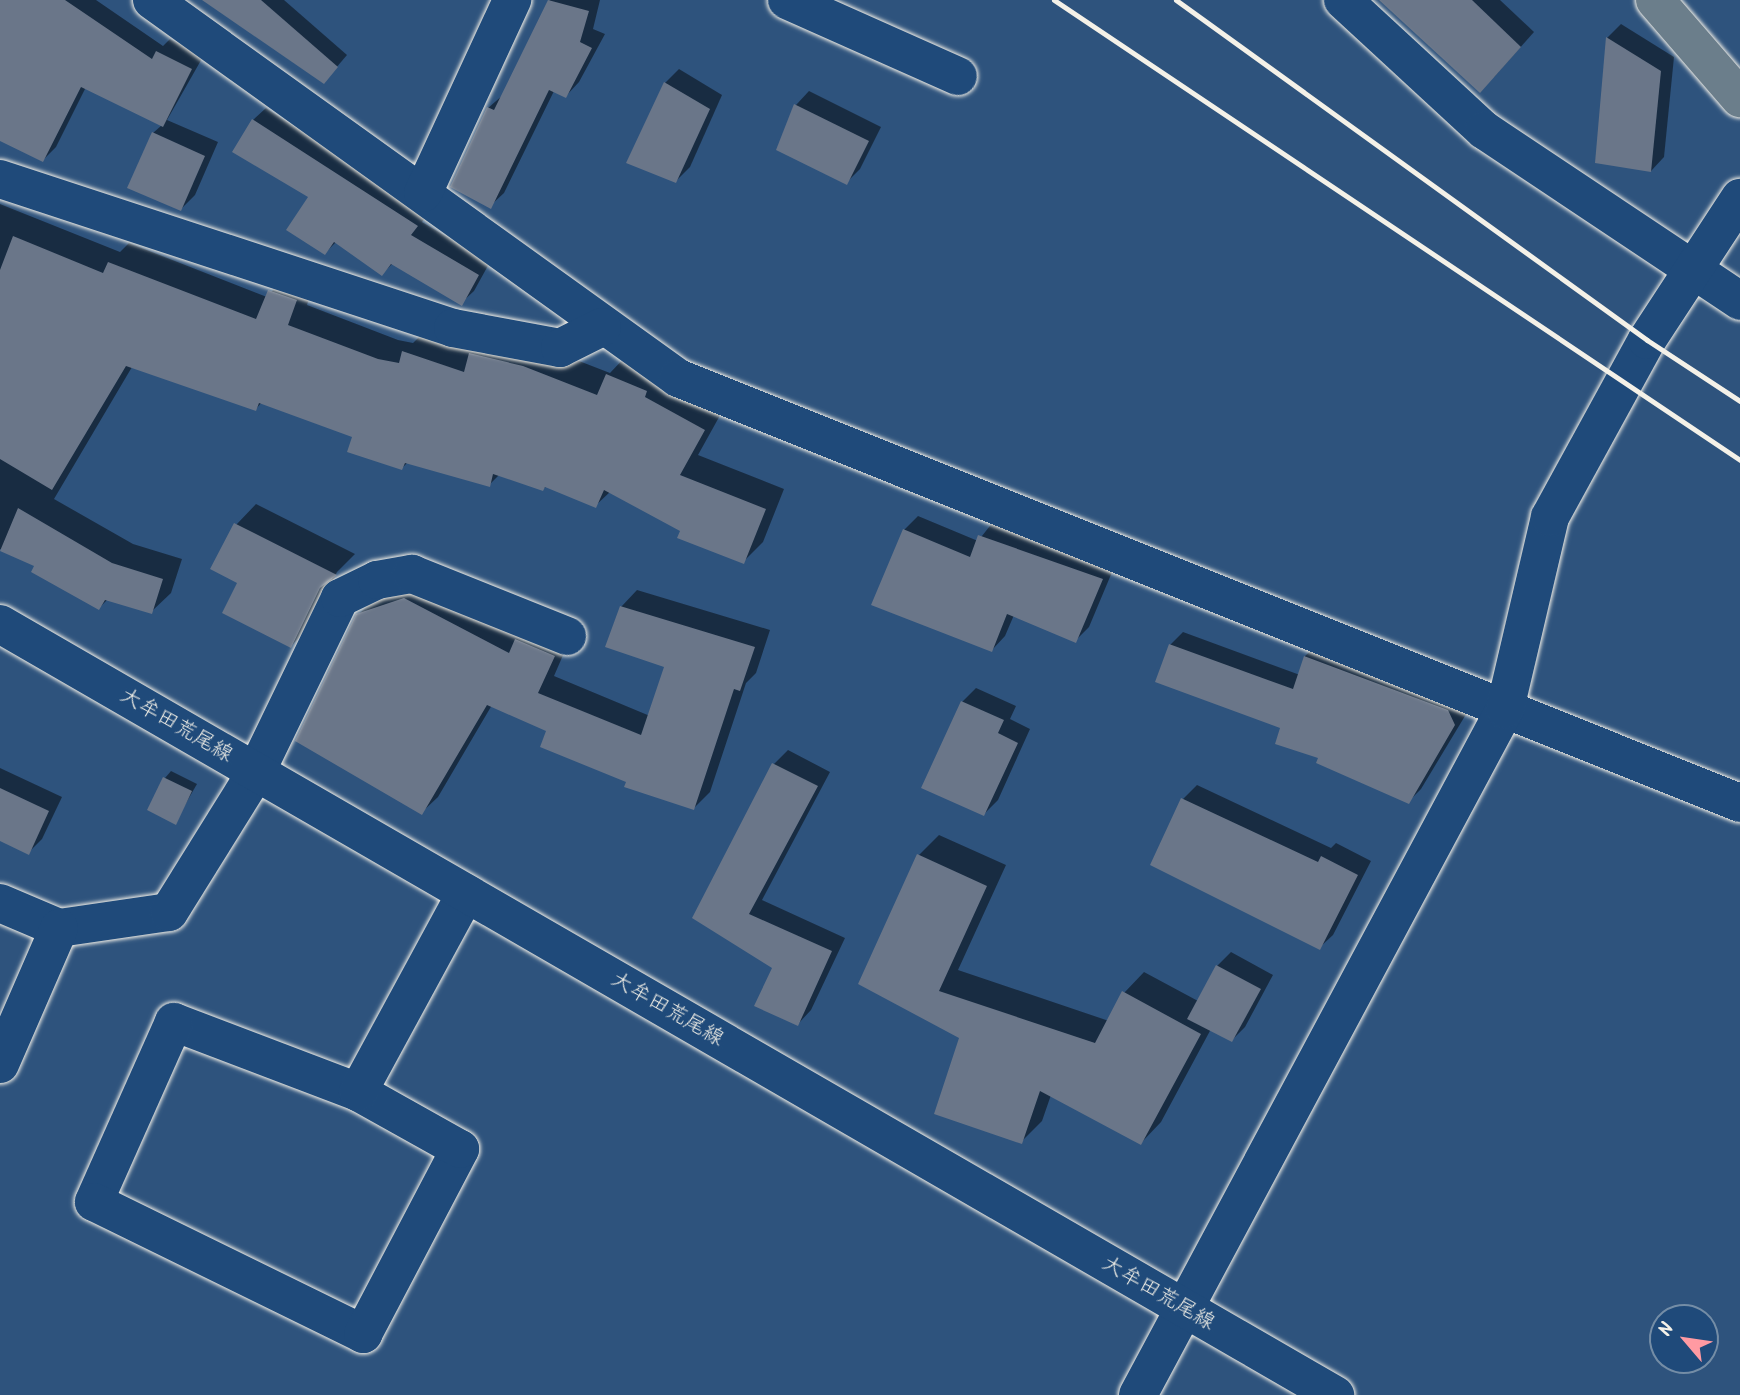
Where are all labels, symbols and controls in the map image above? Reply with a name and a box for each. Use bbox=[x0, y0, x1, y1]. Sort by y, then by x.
street label: 大牟田荒尾線 bbox=[115, 684, 237, 768]
street label: 大牟田荒尾線 bbox=[606, 968, 728, 1052]
street label: 大牟田荒尾線 bbox=[1097, 1252, 1219, 1336]
north arrow bbox=[1649, 1304, 1719, 1374]
text: N bbox=[1651, 1317, 1683, 1342]

